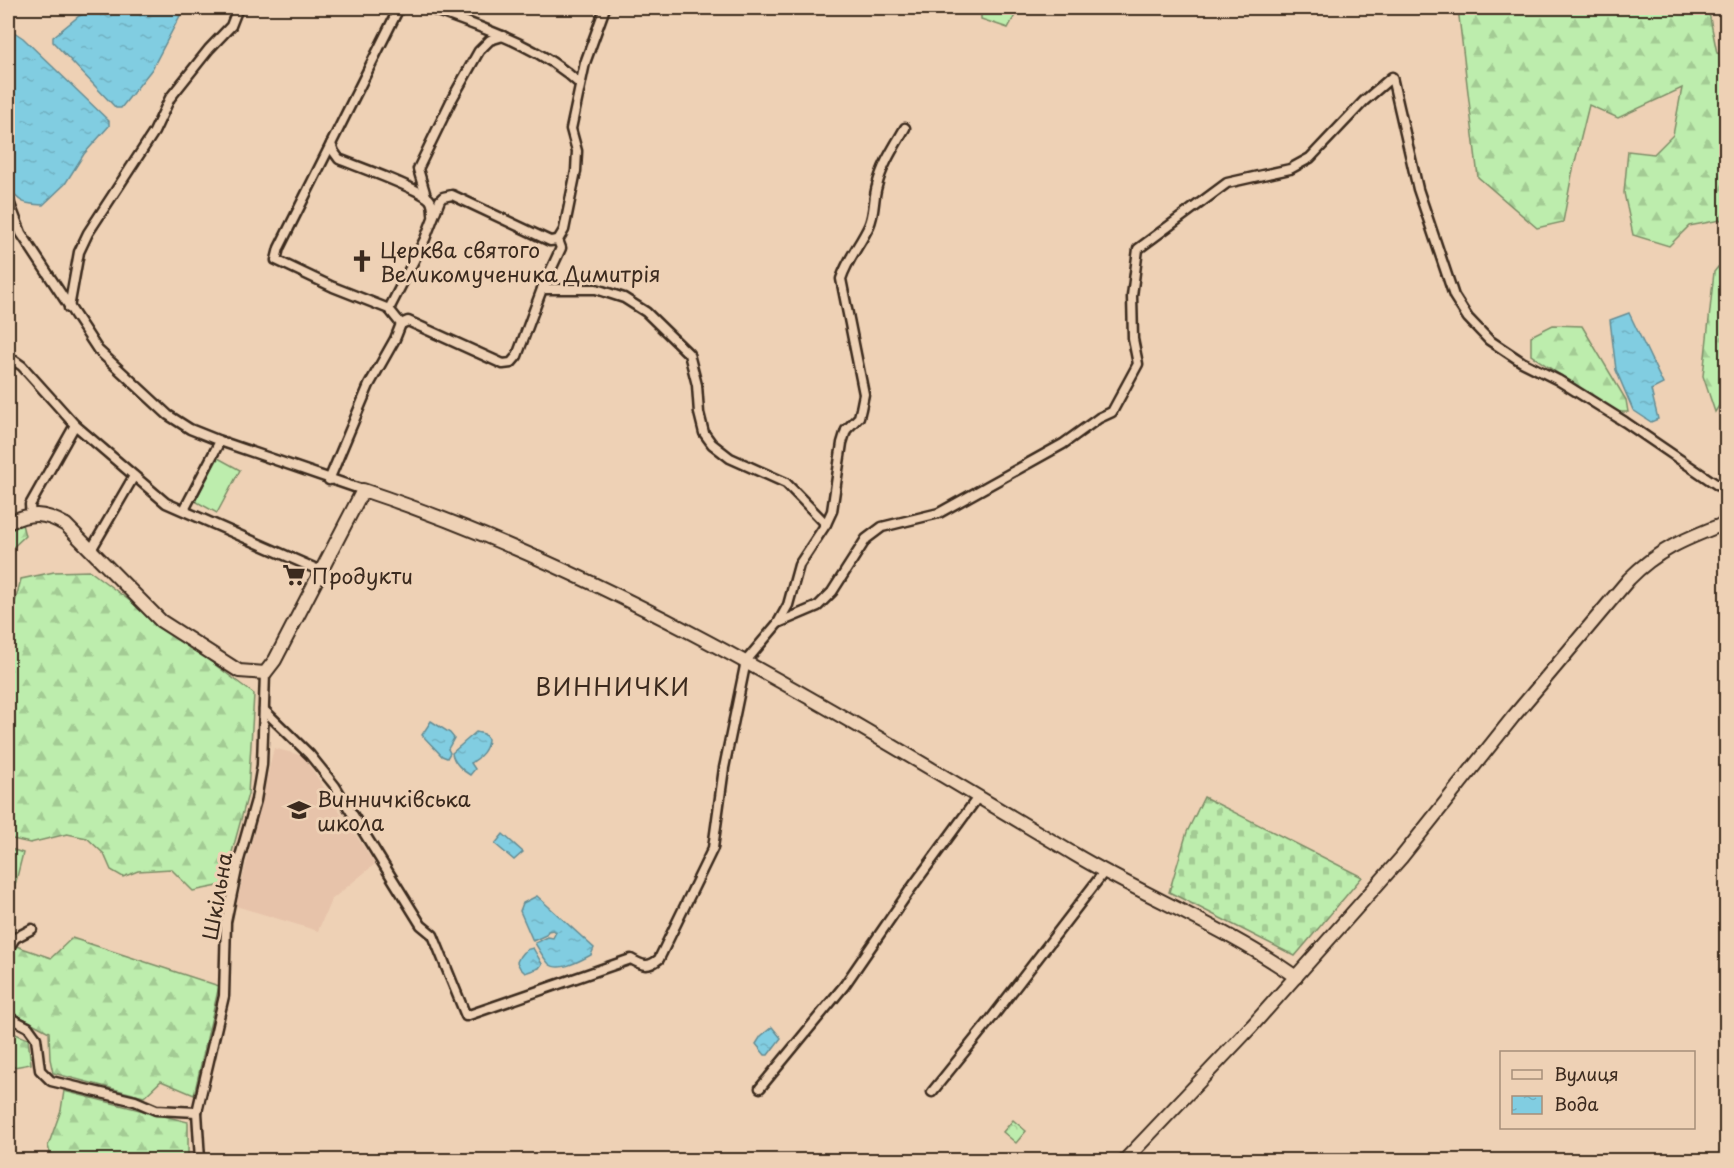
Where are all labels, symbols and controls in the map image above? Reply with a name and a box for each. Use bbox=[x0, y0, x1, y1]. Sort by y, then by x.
place label: Церква святого Великомученика Димитрія bbox=[380, 233, 661, 289]
church icon: Церква святого Великомученика Димитрія bbox=[349, 248, 375, 274]
place label: Продукти bbox=[312, 559, 413, 591]
supermarket icon: Продукти bbox=[281, 562, 307, 588]
district label: ВИННИЧКИ bbox=[535, 668, 691, 704]
place label: Винничківська школа bbox=[317, 782, 471, 838]
school or university icon: Винничківська школа bbox=[286, 797, 312, 823]
street label: Шкільна bbox=[193, 850, 239, 942]
legend bbox=[1500, 1051, 1695, 1129]
text: Вулиця bbox=[1554, 1060, 1619, 1087]
text: Вода bbox=[1554, 1090, 1599, 1117]

